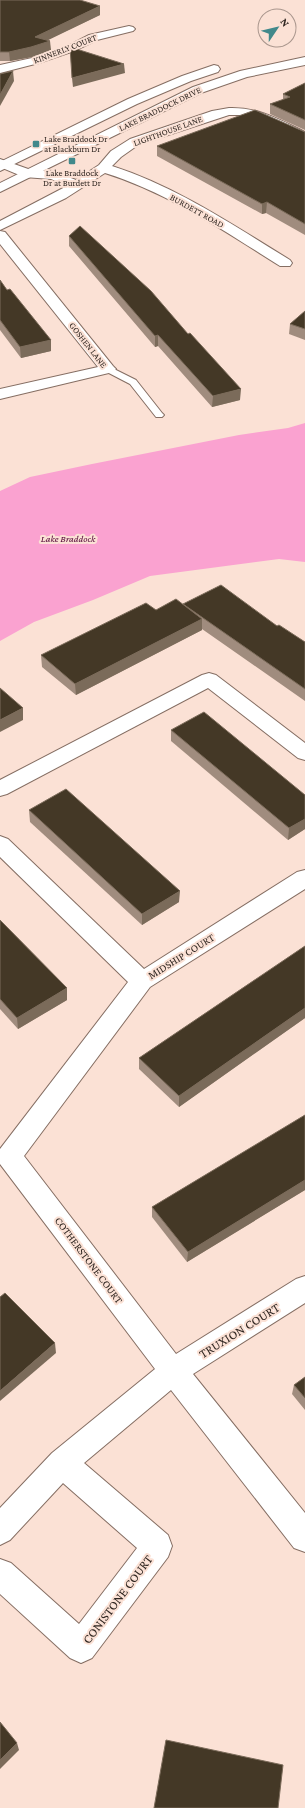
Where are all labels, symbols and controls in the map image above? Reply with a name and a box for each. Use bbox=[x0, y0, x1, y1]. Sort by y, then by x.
north arrow bbox=[257, 8, 297, 48]
text: N bbox=[278, 16, 293, 29]
street label: KINNERLY COURT bbox=[32, 32, 98, 66]
street label: LAKE BRADDOCK DRIVE bbox=[117, 85, 203, 133]
street label: LIGHTHOUSE LANE bbox=[132, 114, 204, 148]
place label: Lake Braddock Dr at Blackburn Dr bbox=[44, 134, 108, 154]
marker: Lake Braddock Dr at Blackburn Dr bbox=[31, 139, 41, 149]
marker: Lake Braddock Dr at Burdett Dr bbox=[67, 156, 77, 166]
place label: Lake Braddock Dr at Burdett Dr bbox=[43, 168, 102, 188]
street label: BURDETT ROAD bbox=[168, 192, 226, 230]
street label: GOSHEN LANE bbox=[67, 320, 109, 370]
water label: Lake Braddock bbox=[41, 533, 96, 544]
street label: MIDSHIP COURT bbox=[146, 931, 216, 981]
street label: COTHERSTONE COURT bbox=[53, 1214, 125, 1306]
street label: TRUXION COURT bbox=[196, 1300, 282, 1361]
street label: CONISTONE COURT bbox=[79, 1552, 156, 1647]

